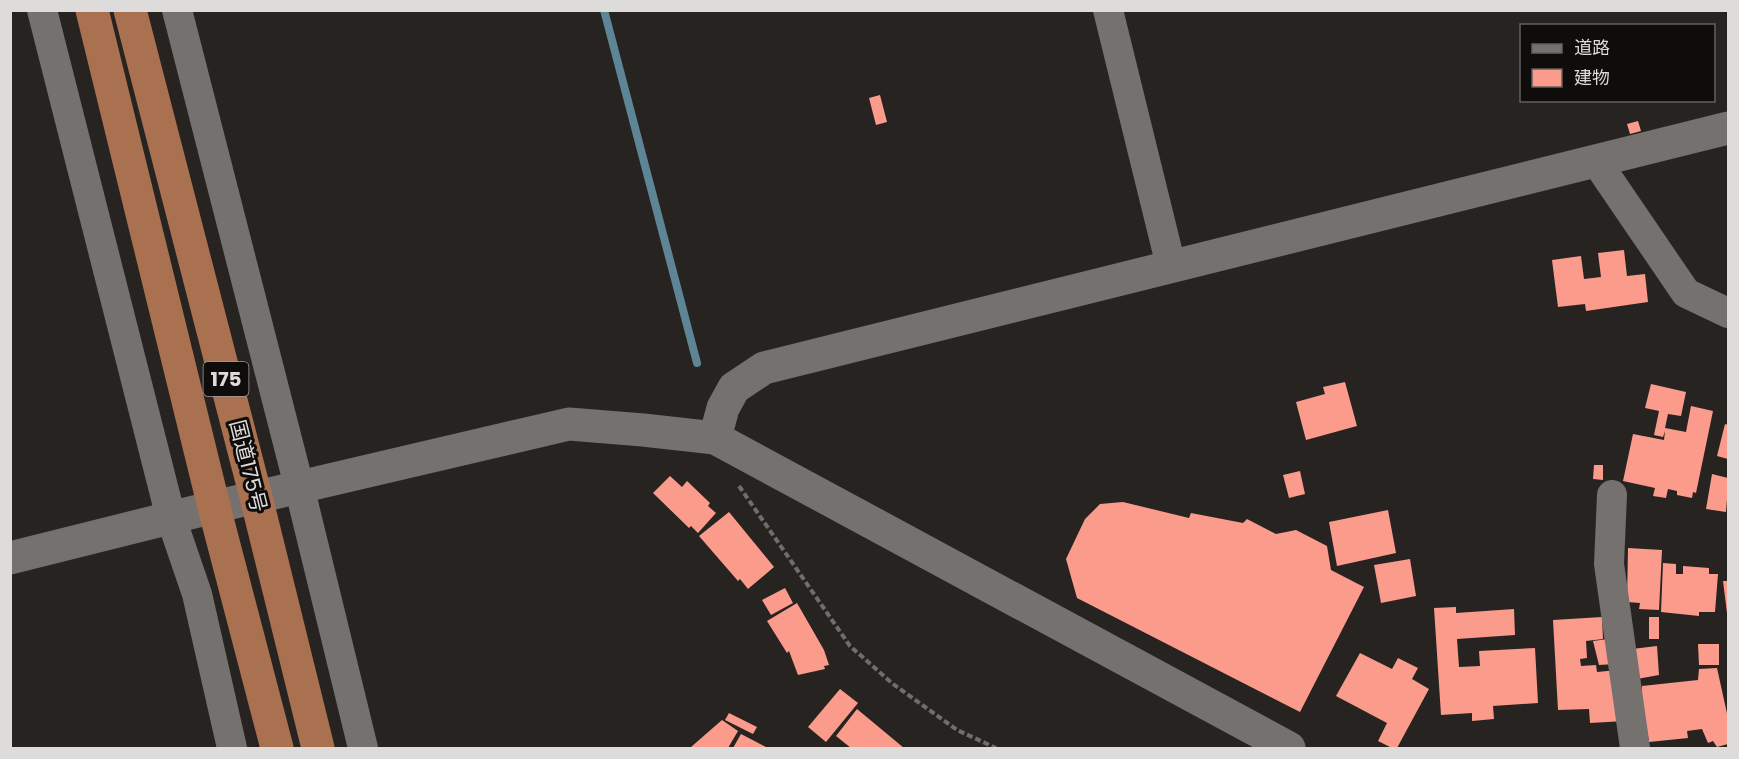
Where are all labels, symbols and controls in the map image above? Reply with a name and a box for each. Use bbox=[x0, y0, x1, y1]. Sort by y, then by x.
legend bbox=[1520, 24, 1715, 102]
text: 道路 bbox=[1574, 35, 1610, 60]
text: 建物 bbox=[1574, 65, 1610, 90]
road number: 175 bbox=[204, 362, 248, 396]
street label: 国道175号 bbox=[223, 417, 274, 515]

